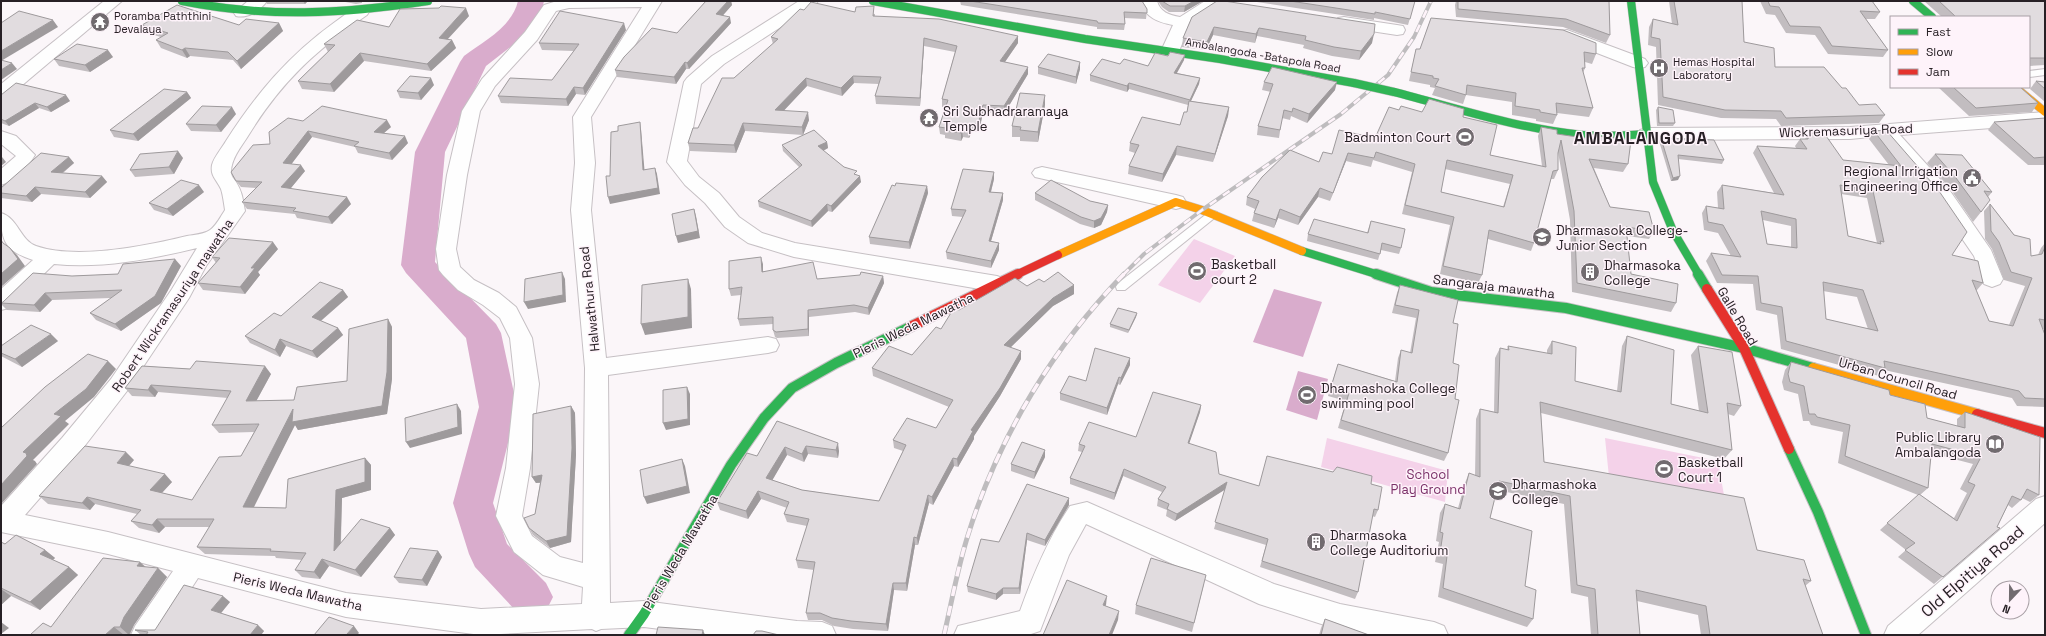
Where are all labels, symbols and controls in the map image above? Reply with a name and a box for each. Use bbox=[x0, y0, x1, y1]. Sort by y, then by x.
place label: Poramba Paththini Devalaya bbox=[114, 9, 212, 36]
temple icon: Poramba Paththini Devalaya bbox=[89, 11, 111, 33]
legend bbox=[1890, 16, 2030, 88]
text: Fast bbox=[1926, 24, 1951, 40]
street label: Ambalangoda -Batapola Road bbox=[1184, 34, 1342, 76]
text: Slow bbox=[1926, 44, 1953, 60]
place label: Hemas Hospital Laboratory bbox=[1673, 55, 1755, 82]
hospital icon: Hemas Hospital Laboratory bbox=[1648, 57, 1670, 79]
text: Jam bbox=[1926, 64, 1950, 80]
place label: Sri Subhadraramaya Temple bbox=[943, 103, 1069, 135]
temple icon: Sri Subhadraramaya Temple bbox=[918, 107, 940, 129]
street label: Wickremasuriya Road bbox=[1779, 120, 1913, 141]
sports icon: Badminton Court bbox=[1454, 126, 1476, 148]
district label: AMBALANGODA bbox=[1574, 127, 1708, 149]
place label: Badminton Court bbox=[1344, 129, 1451, 146]
place label: Regional Irrigation Engineering Office bbox=[1843, 163, 1958, 195]
public building icon: Regional Irrigation Engineering Office bbox=[1961, 167, 1983, 189]
street label: Robert Wickramasuriya mawatha bbox=[108, 215, 237, 395]
place label: Dharmasoka College- Junior Section bbox=[1556, 222, 1689, 254]
school or university icon: Dharmasoka College- Junior Section bbox=[1531, 226, 1553, 248]
street label: Halwathura Road bbox=[576, 245, 603, 352]
place label: Basketball court 2 bbox=[1211, 256, 1276, 288]
place label: Dharmasoka College bbox=[1604, 257, 1681, 289]
sports icon: Basketball court 2 bbox=[1186, 260, 1208, 282]
building icon: Dharmasoka College bbox=[1579, 261, 1601, 283]
street label: Sangaraja mawatha bbox=[1432, 271, 1556, 302]
street label: Galle Road bbox=[1713, 284, 1762, 349]
street label: Pieris Weda Mawatha bbox=[850, 289, 977, 362]
street label: Urban Council Road bbox=[1837, 353, 1959, 404]
place label: Dharmashoka College swimming pool bbox=[1321, 380, 1456, 412]
sports icon: Dharmashoka College swimming pool bbox=[1296, 384, 1318, 406]
place label: Public Library Ambalangoda bbox=[1895, 429, 1982, 461]
library icon: Public Library Ambalangoda bbox=[1984, 433, 2006, 455]
place label: Basketball Court 1 bbox=[1678, 454, 1743, 486]
sports icon: Basketball Court 1 bbox=[1653, 458, 1675, 480]
park label: School Play Ground bbox=[1390, 466, 1466, 498]
place label: Dharmashoka College bbox=[1512, 476, 1597, 508]
school or university icon: Dharmashoka College bbox=[1487, 480, 1509, 502]
street label: Pieris Weda Mawatha bbox=[639, 491, 722, 613]
street label: Old Elpitiya Road bbox=[1916, 521, 2028, 622]
place label: Dharmasoka College Auditorium bbox=[1330, 527, 1448, 559]
building icon: Dharmasoka College Auditorium bbox=[1305, 531, 1327, 553]
street label: Pieris Weda Mawatha bbox=[231, 568, 365, 615]
north arrow bbox=[1990, 580, 2030, 620]
text: N bbox=[2000, 601, 2012, 617]

